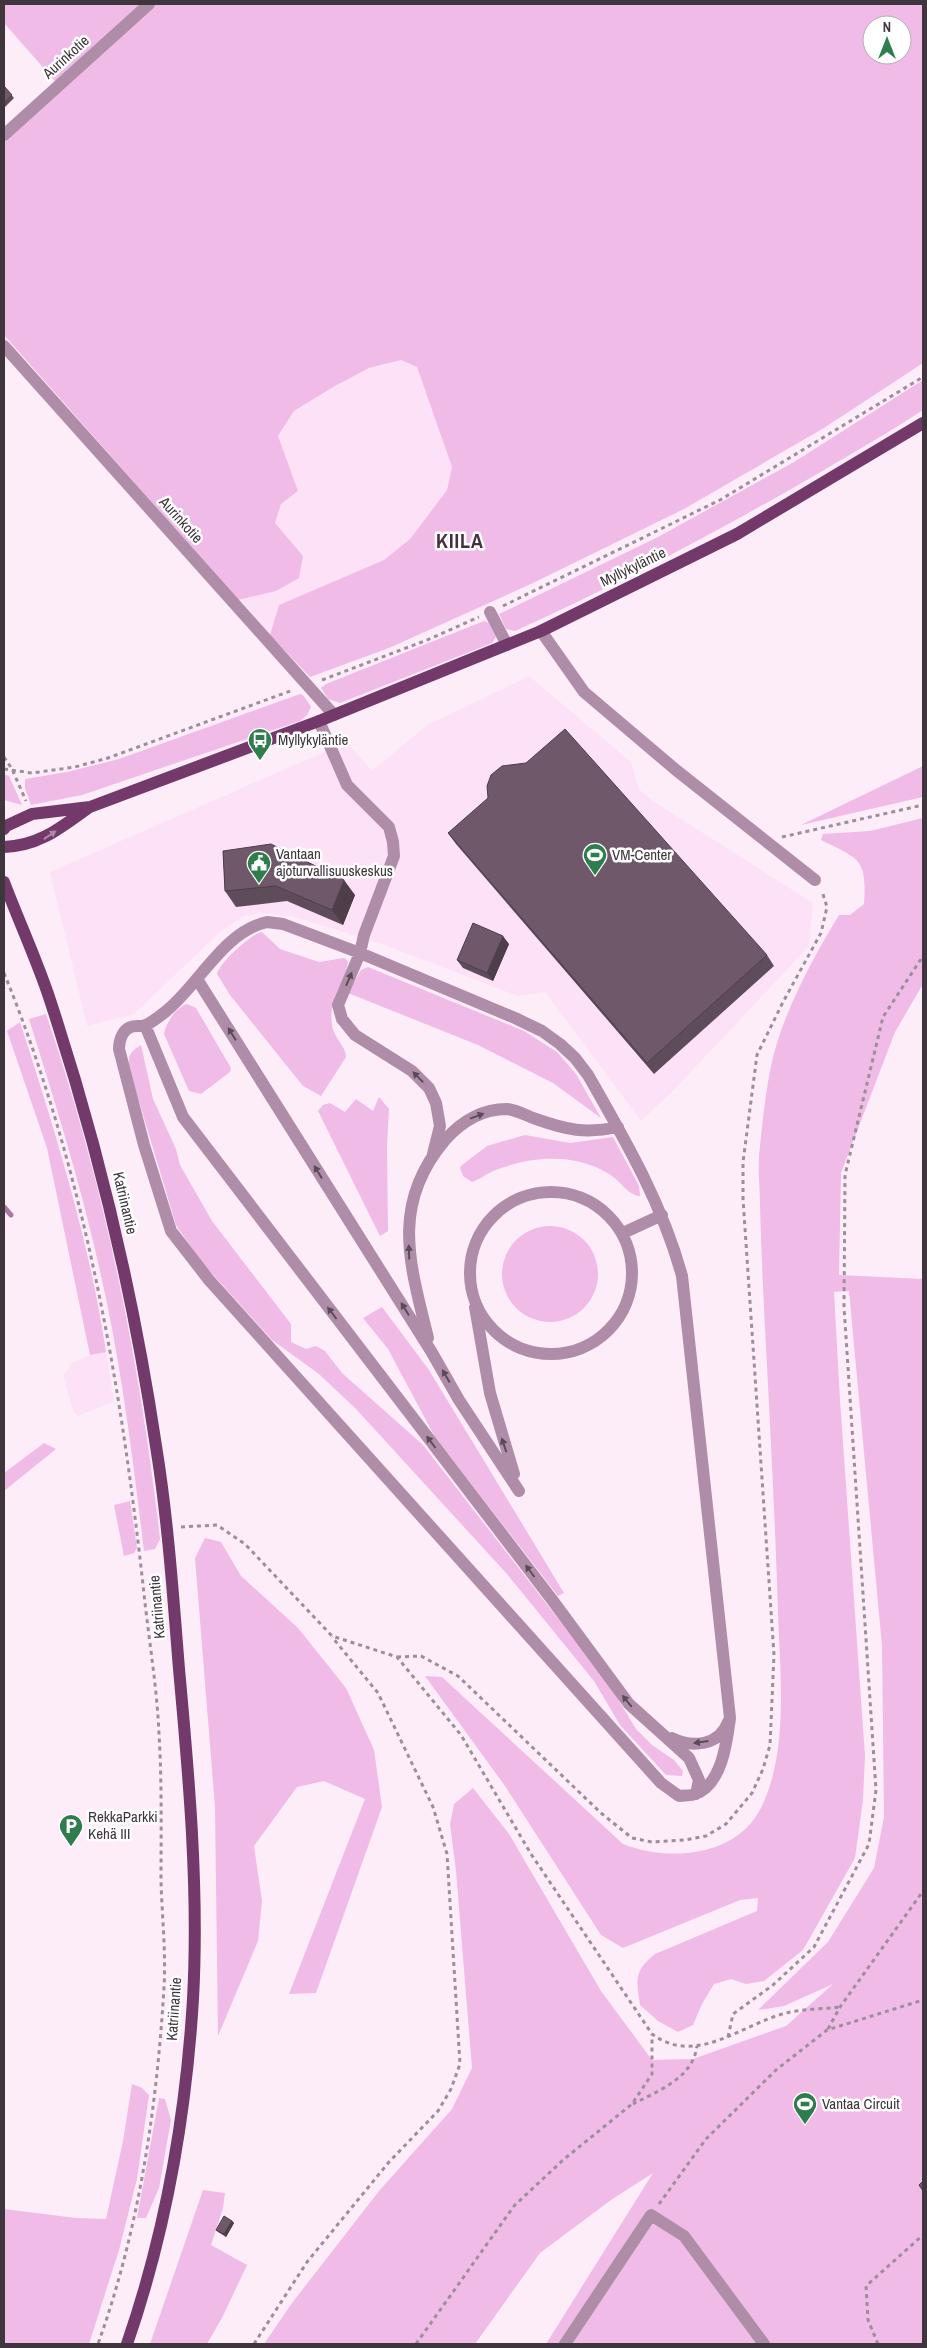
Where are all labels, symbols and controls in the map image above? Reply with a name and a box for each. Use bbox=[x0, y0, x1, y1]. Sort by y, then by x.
north arrow bbox=[862, 15, 912, 65]
text: N bbox=[883, 18, 891, 36]
street label: Aurinkotie bbox=[37, 30, 94, 84]
street label: Aurinkotie bbox=[154, 491, 208, 548]
district label: KIILA bbox=[436, 527, 484, 554]
street label: Myllykyläntie bbox=[597, 542, 669, 591]
bus stop icon: Myllykyläntie bbox=[247, 727, 273, 761]
place label: Myllykyläntie bbox=[278, 729, 349, 750]
one-way arrow bbox=[43, 830, 57, 839]
sports icon: VM-Center bbox=[582, 842, 608, 876]
place label: Vantaan ajoturvallisuuskeskus bbox=[276, 843, 393, 881]
place label: VM-Center bbox=[612, 844, 671, 865]
public building icon: Vantaan ajoturvallisuuskeskus bbox=[246, 850, 272, 884]
one-way arrow bbox=[346, 972, 354, 986]
one-way arrow bbox=[227, 1028, 236, 1041]
one-way arrow bbox=[413, 1071, 425, 1083]
one-way arrow bbox=[470, 1112, 485, 1119]
one-way arrow bbox=[314, 1165, 323, 1178]
street label: Katriinantie bbox=[108, 1170, 143, 1236]
one-way arrow bbox=[405, 1244, 413, 1260]
one-way arrow bbox=[400, 1303, 410, 1316]
one-way arrow bbox=[327, 1307, 338, 1320]
one-way arrow bbox=[441, 1370, 450, 1383]
one-way arrow bbox=[426, 1436, 437, 1449]
one-way arrow bbox=[500, 1437, 507, 1452]
one-way arrow bbox=[525, 1564, 535, 1578]
street label: Katriinantie bbox=[143, 1574, 170, 1640]
one-way arrow bbox=[622, 1694, 633, 1707]
one-way arrow bbox=[693, 1739, 709, 1747]
place label: RekkaParkki Kehä III bbox=[88, 1806, 158, 1844]
parking icon: RekkaParkki Kehä III bbox=[58, 1813, 84, 1847]
street label: Katriinantie bbox=[161, 1976, 186, 2041]
sports icon: Vantaa Circuit bbox=[792, 2091, 818, 2125]
place label: Vantaa Circuit bbox=[822, 2093, 900, 2114]

